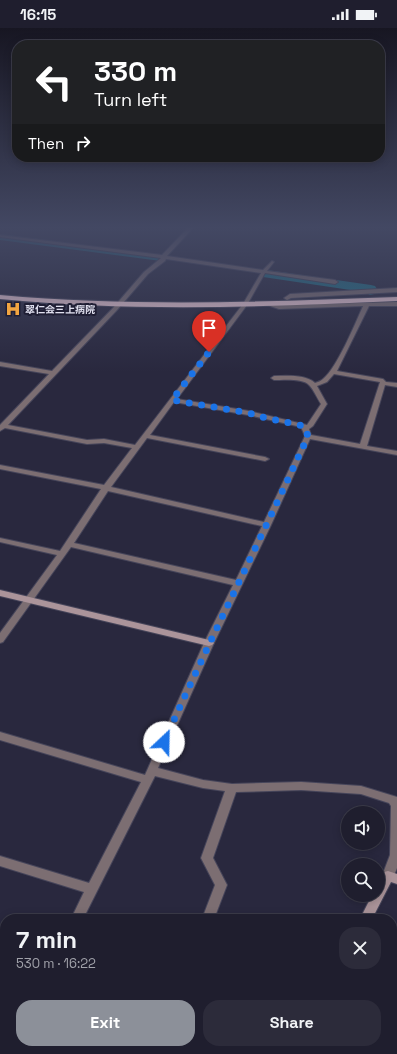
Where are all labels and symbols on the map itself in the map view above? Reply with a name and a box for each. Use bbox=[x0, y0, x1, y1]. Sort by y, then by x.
hospital icon: 翠仁会三上病院 bbox=[4, 300, 22, 318]
place label: 翠仁会三上病院 bbox=[25, 303, 95, 316]
pin bbox=[192, 311, 226, 352]
position arrow bbox=[143, 721, 185, 763]

